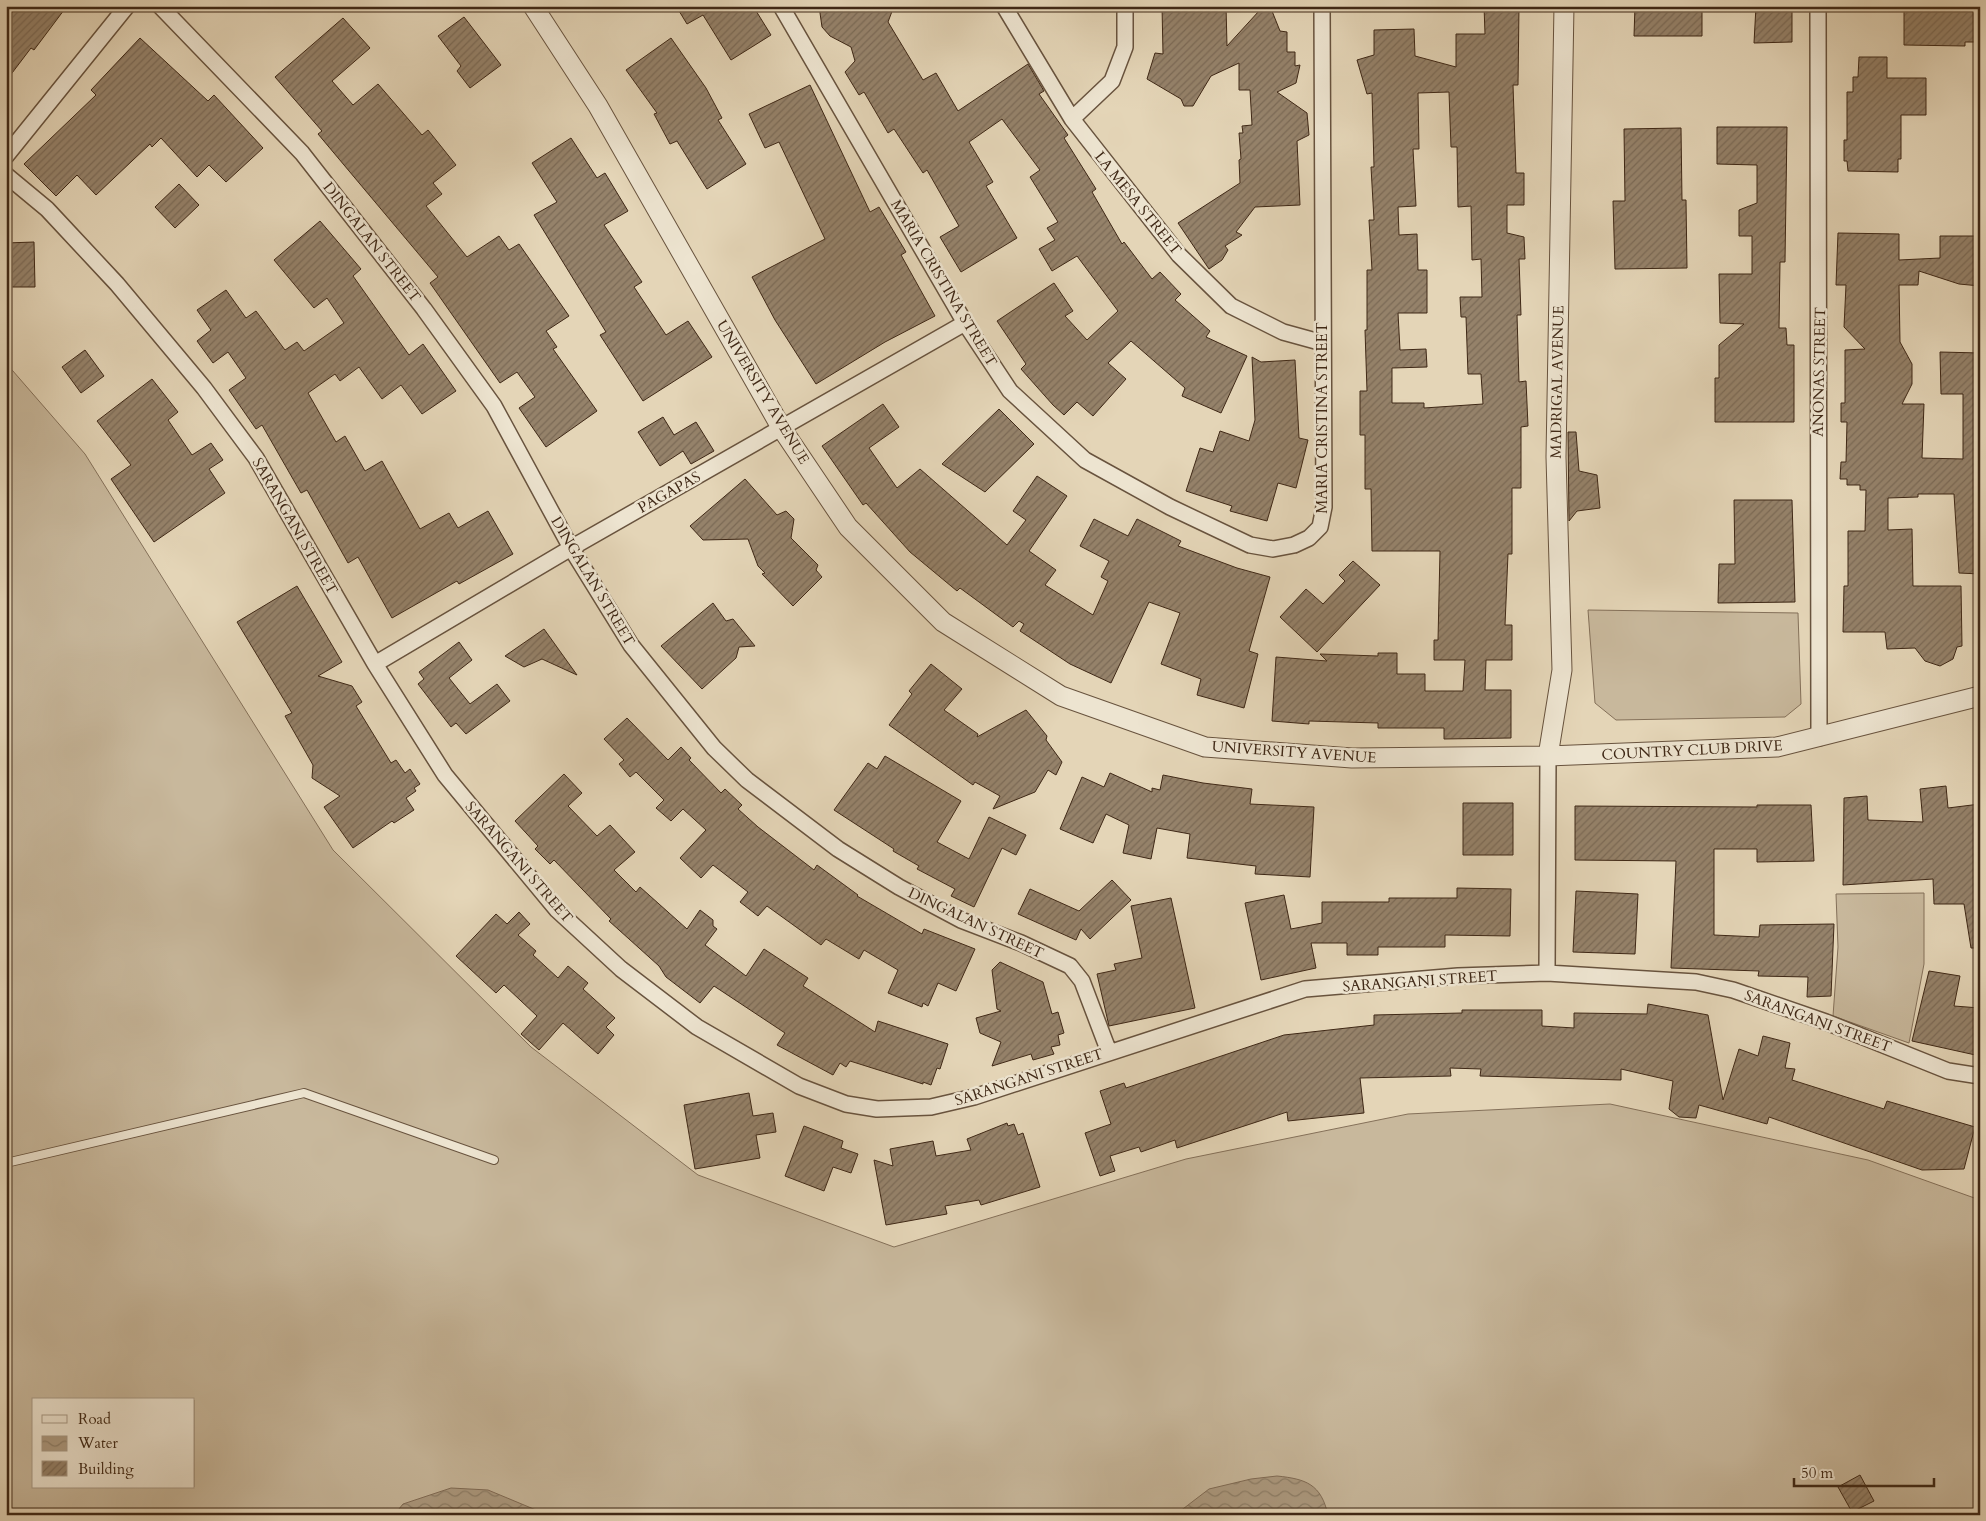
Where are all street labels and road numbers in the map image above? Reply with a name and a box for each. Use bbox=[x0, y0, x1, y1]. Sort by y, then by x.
street label: LA MESA STREET bbox=[1090, 147, 1186, 259]
street label: DINGALAN STREET bbox=[319, 178, 425, 306]
street label: MARIA CRISTINA STREET bbox=[886, 196, 1002, 370]
street label: MADRIGAL AVENUE bbox=[1546, 305, 1568, 459]
street label: ANONAS STREET bbox=[1808, 307, 1830, 437]
street label: UNIVERSITY AVENUE bbox=[712, 316, 814, 468]
street label: MARIA CRISTINA STREET bbox=[1312, 322, 1332, 514]
street label: SARANGANI STREET bbox=[248, 454, 342, 598]
street label: PAGAPAS bbox=[634, 466, 704, 518]
street label: DINGALAN STREET bbox=[546, 513, 640, 649]
street label: COUNTRY CLUB DRIVE bbox=[1601, 735, 1783, 765]
street label: UNIVERSITY AVENUE bbox=[1211, 736, 1377, 768]
street label: SARANGANI STREET bbox=[461, 797, 577, 927]
street label: DINGALAN STREET bbox=[905, 883, 1047, 963]
street label: SARANGANI STREET bbox=[1342, 966, 1498, 996]
street label: SARANGANI STREET bbox=[1742, 985, 1894, 1057]
street label: SARANGANI STREET bbox=[952, 1044, 1106, 1110]

